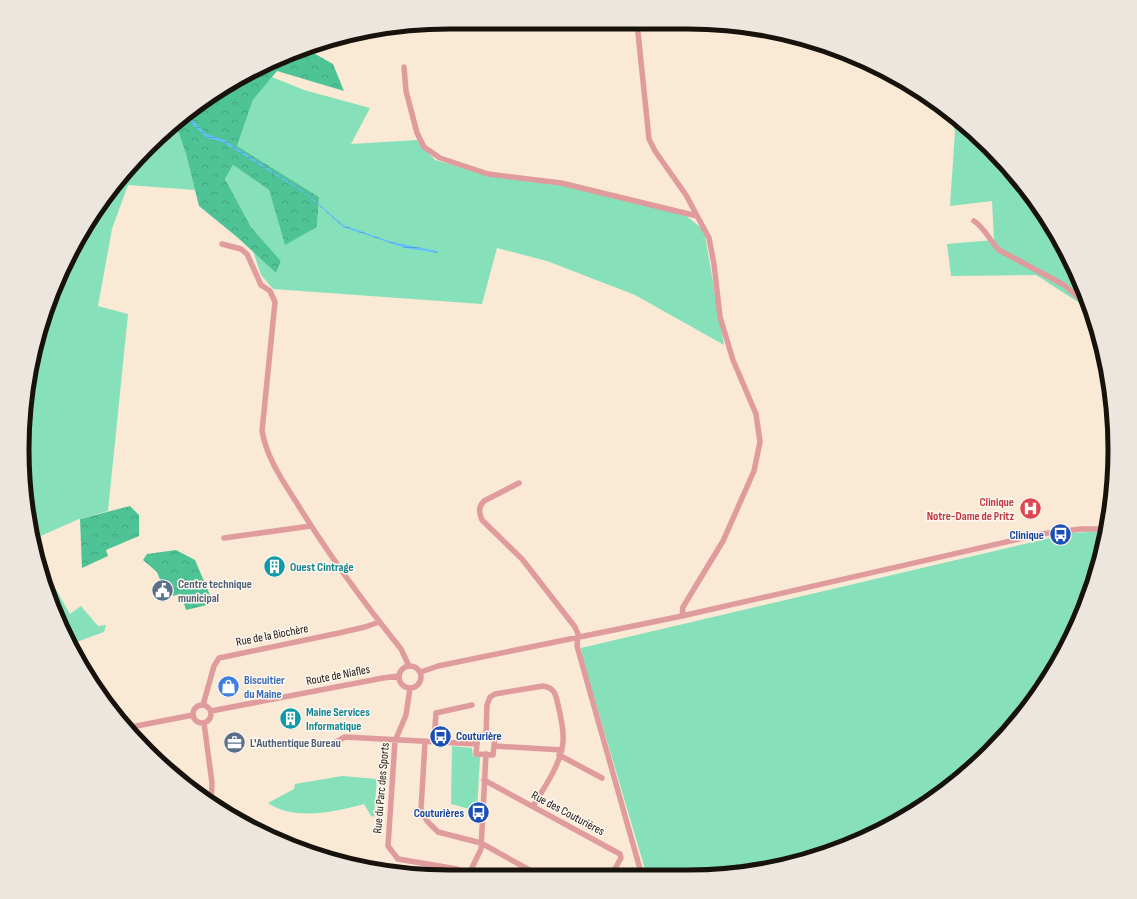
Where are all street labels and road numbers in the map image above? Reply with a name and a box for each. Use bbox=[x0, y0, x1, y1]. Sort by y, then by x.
street label: Rue de la Biochère bbox=[235, 621, 310, 650]
street label: Route de Niafles bbox=[305, 662, 371, 689]
street label: Rue du Parc des Sports bbox=[370, 742, 393, 834]
street label: Rue des Couturières bbox=[529, 788, 607, 839]

